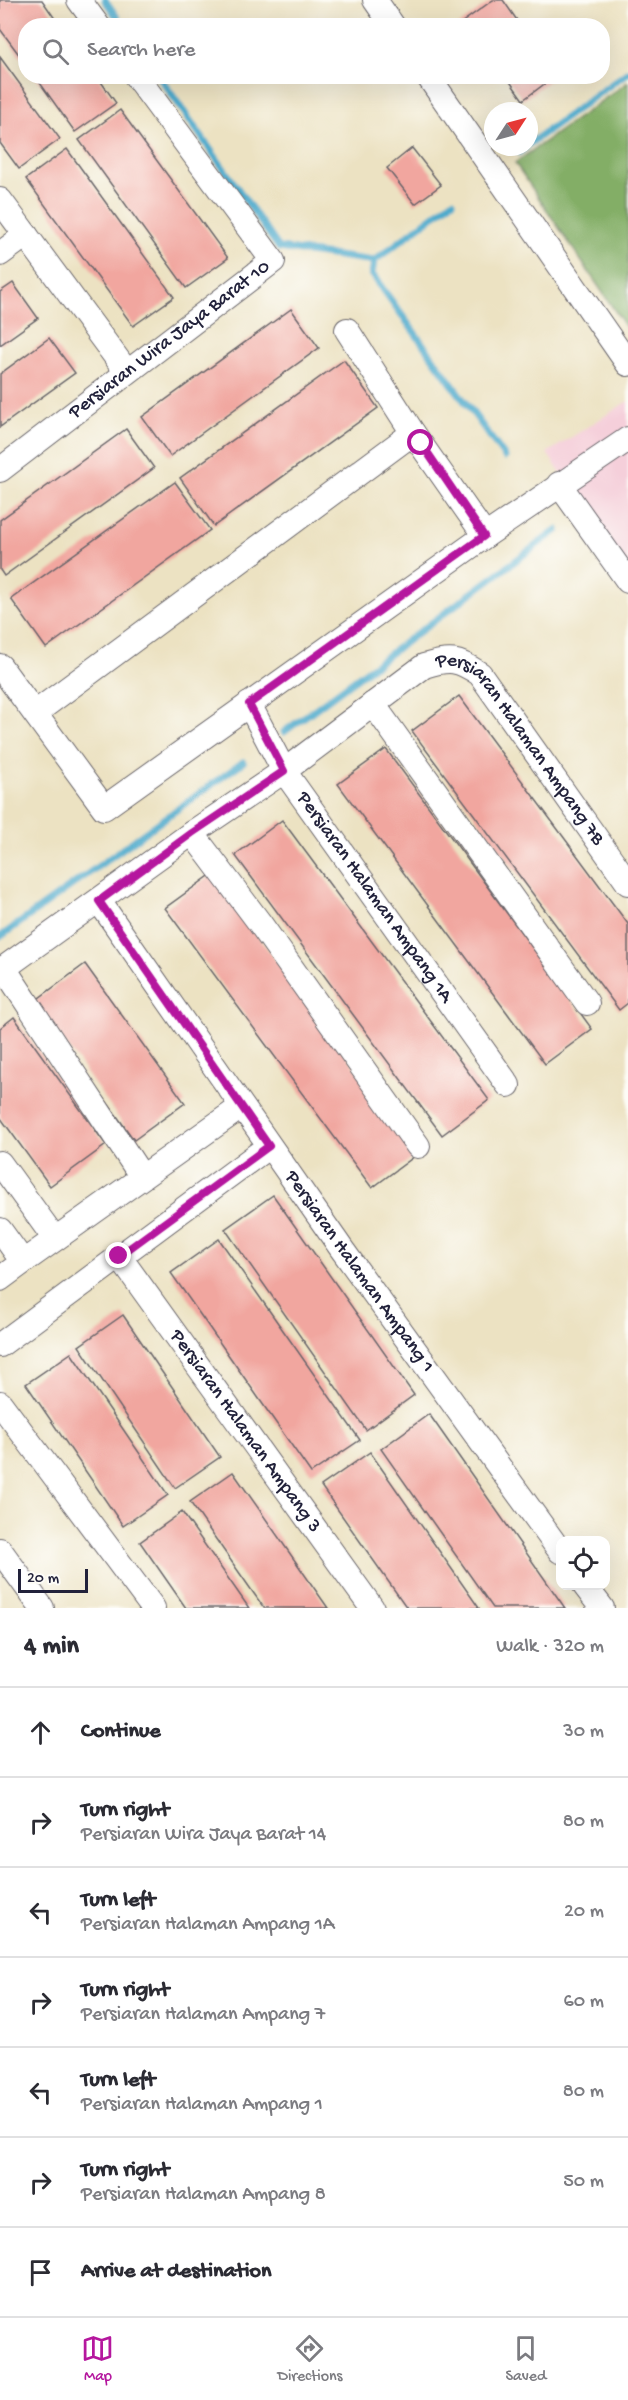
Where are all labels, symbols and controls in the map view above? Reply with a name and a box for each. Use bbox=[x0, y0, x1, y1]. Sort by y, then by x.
search box bbox=[18, 18, 610, 84]
icon: search bbox=[39, 35, 72, 68]
text: Search here bbox=[87, 38, 195, 64]
north arrow bbox=[484, 102, 538, 156]
street label: Persiaran Wira Jaya Barat 10 bbox=[64, 256, 275, 425]
route start bbox=[407, 429, 433, 455]
street label: Persiaran Halaman Ampang 7B bbox=[433, 649, 610, 850]
street label: Persiaran Halaman Ampang 1A bbox=[291, 787, 458, 1009]
street label: Persiaran Halaman Ampang 1 bbox=[279, 1166, 439, 1377]
route end bbox=[105, 1242, 131, 1268]
street label: Persiaran Halaman Ampang 3 bbox=[164, 1325, 326, 1537]
map controls bbox=[556, 1536, 610, 1590]
button: locate bbox=[556, 1536, 610, 1590]
scale bar bbox=[18, 1566, 88, 1594]
text: 20 m bbox=[27, 1570, 59, 1589]
text: 4 min bbox=[24, 1632, 79, 1663]
text: Walk · 320 m bbox=[496, 1636, 604, 1659]
icon: ahead bbox=[24, 1716, 57, 1749]
text: Continue bbox=[81, 1719, 161, 1745]
text: 30 m bbox=[563, 1721, 604, 1744]
text: Turn right bbox=[81, 1798, 169, 1824]
icon: right bbox=[24, 1806, 57, 1839]
text: 80 m bbox=[563, 1811, 604, 1834]
text: Persiaran Wira Jaya Barat 14 bbox=[81, 1824, 326, 1847]
text: Turn left bbox=[81, 1888, 155, 1914]
icon: left bbox=[24, 1896, 57, 1929]
text: 20 m bbox=[564, 1901, 604, 1924]
text: Persiaran Halaman Ampang 1A bbox=[81, 1914, 335, 1937]
text: Turn right bbox=[81, 1978, 169, 2004]
icon: right bbox=[24, 1986, 57, 2019]
text: 60 m bbox=[564, 1991, 604, 2014]
text: Persiaran Halaman Ampang 7 bbox=[81, 2004, 325, 2027]
text: Turn left bbox=[81, 2068, 155, 2094]
icon: left bbox=[24, 2076, 57, 2109]
text: 80 m bbox=[563, 2081, 604, 2104]
text: Persiaran Halaman Ampang 1 bbox=[81, 2094, 323, 2117]
text: Turn right bbox=[81, 2158, 169, 2184]
icon: right bbox=[24, 2166, 57, 2199]
text: 50 m bbox=[563, 2171, 604, 2194]
text: Persiaran Halaman Ampang 8 bbox=[81, 2184, 326, 2207]
icon: arrive bbox=[24, 2256, 57, 2289]
text: Arrive at destination bbox=[81, 2259, 271, 2285]
tab: Map bbox=[81, 2332, 114, 2387]
tab: Directions bbox=[277, 2332, 343, 2387]
tab: Saved bbox=[505, 2332, 546, 2387]

